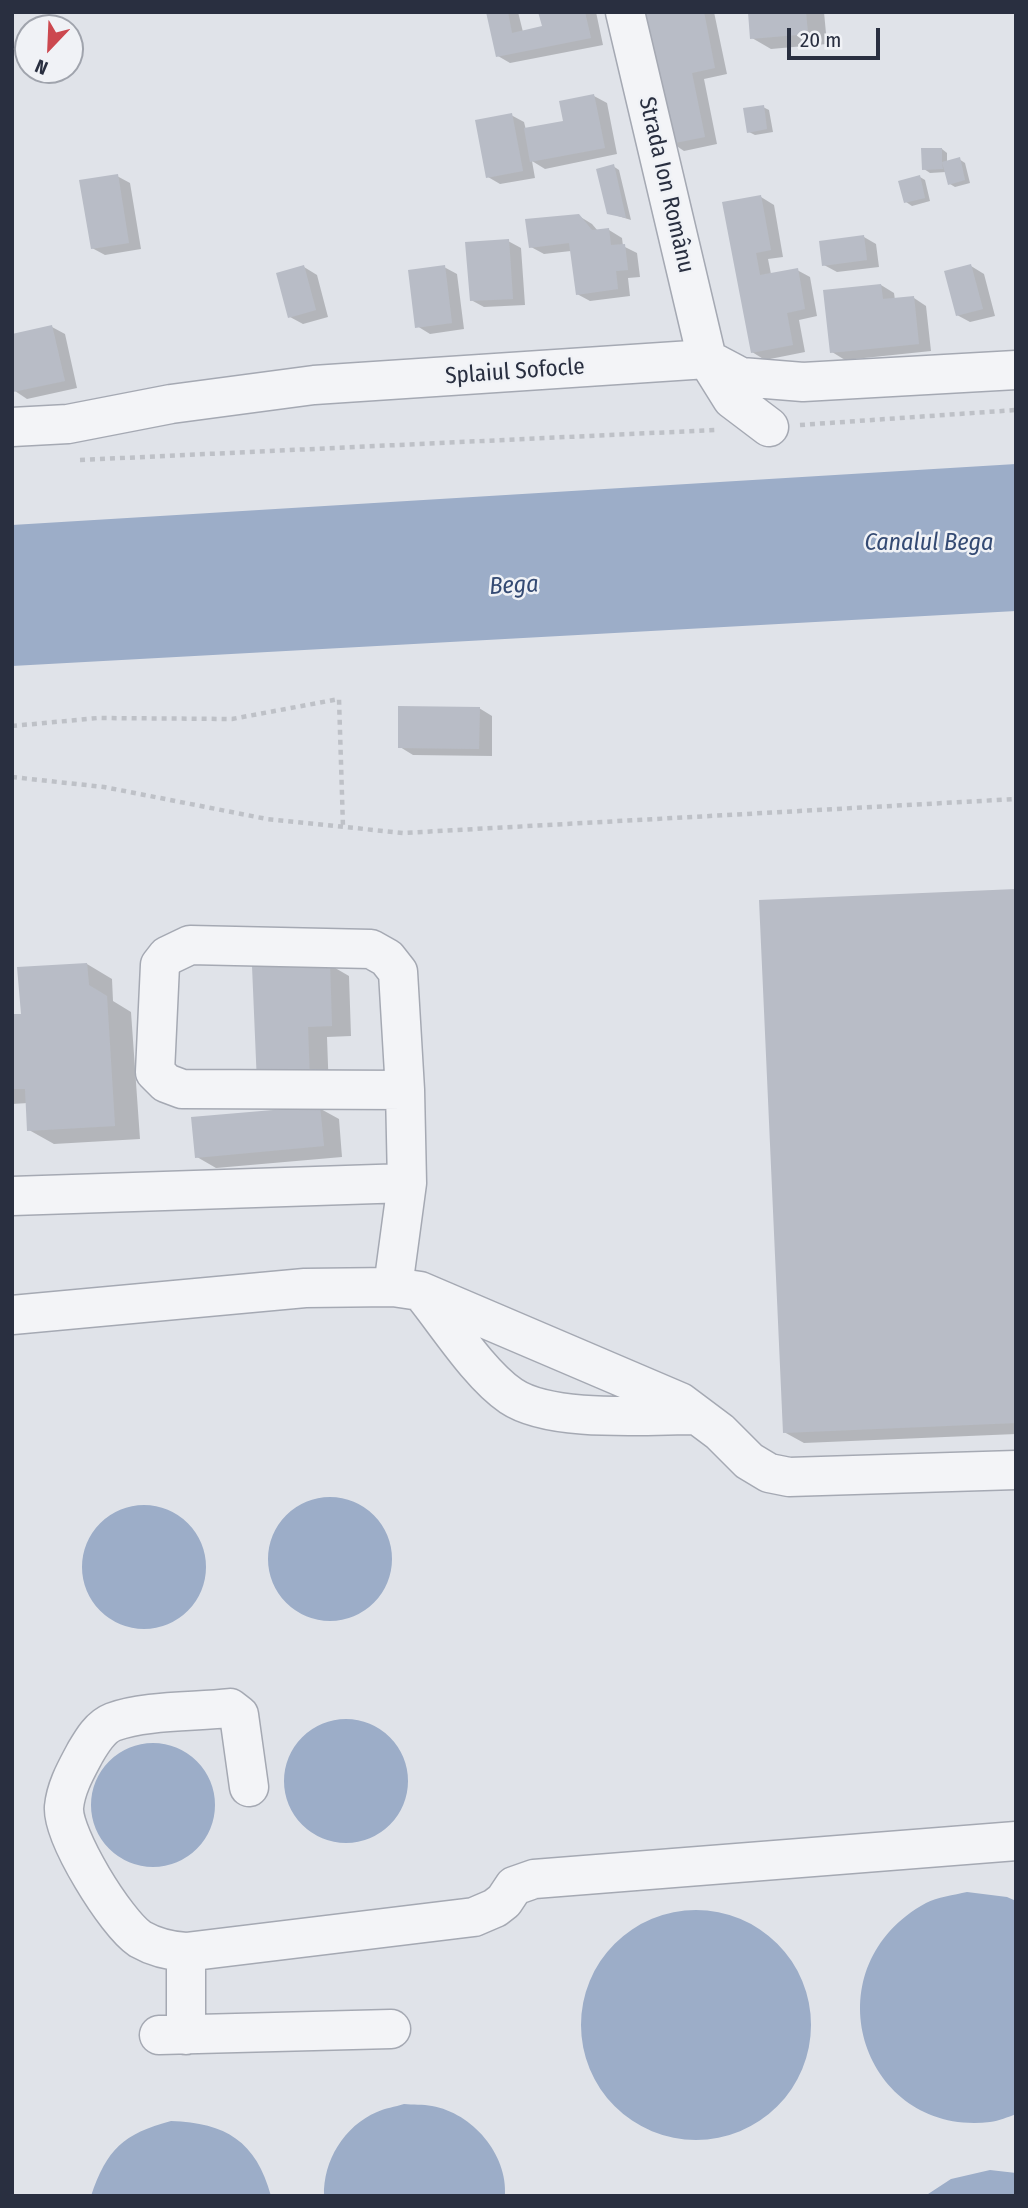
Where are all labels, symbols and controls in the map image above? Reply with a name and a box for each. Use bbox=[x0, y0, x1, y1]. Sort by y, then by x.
north arrow bbox=[14, 14, 84, 84]
scale bar bbox=[790, 14, 883, 58]
text: 20 m bbox=[800, 27, 841, 53]
text: N bbox=[32, 54, 51, 80]
street label: Strada Ion Românu bbox=[632, 94, 700, 276]
street label: Splaiul Sofocle bbox=[444, 353, 586, 391]
water label: Canalul Bega bbox=[864, 529, 994, 557]
water label: Bega bbox=[489, 570, 539, 602]

